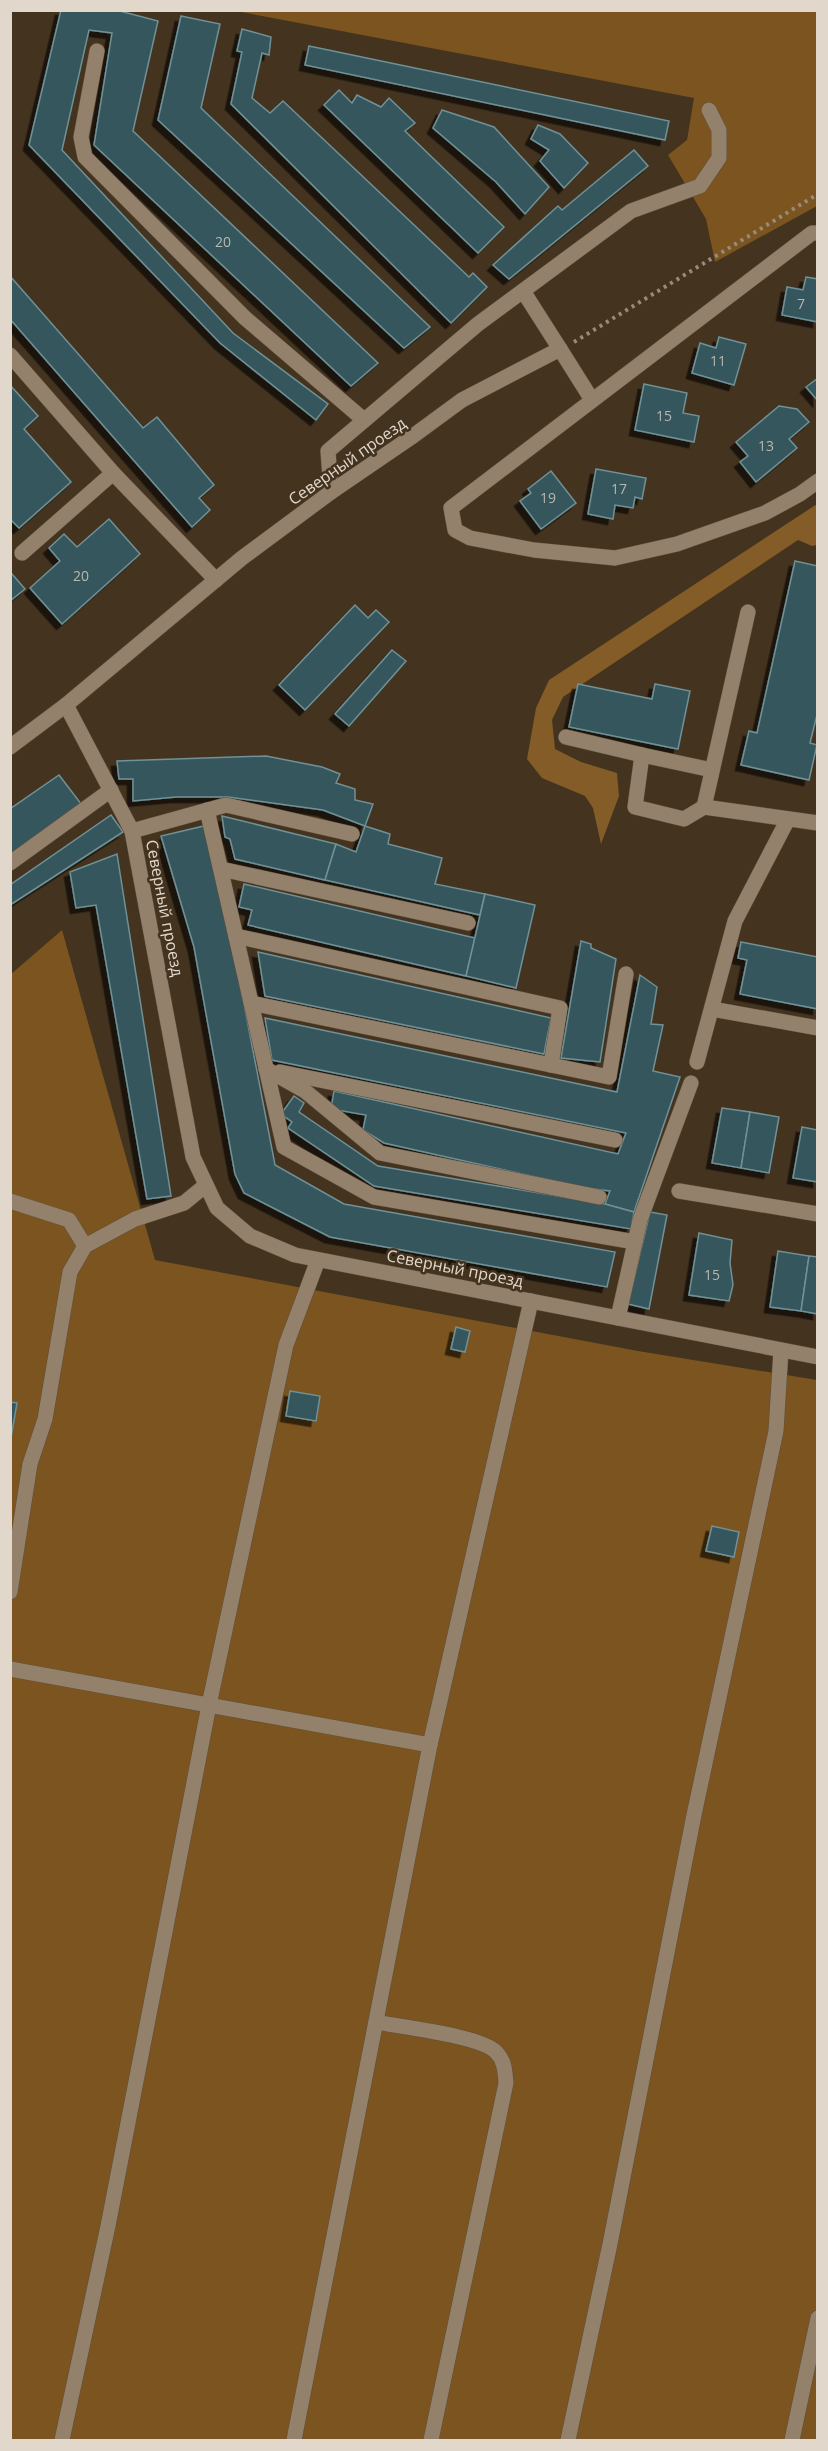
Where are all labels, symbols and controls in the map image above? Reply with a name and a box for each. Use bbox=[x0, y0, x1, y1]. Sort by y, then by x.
house number: 20 bbox=[215, 232, 231, 251]
house number: 7 bbox=[797, 294, 805, 313]
house number: 11 bbox=[710, 351, 726, 370]
house number: 15 bbox=[656, 406, 672, 425]
street label: Северный проезд bbox=[284, 412, 410, 510]
house number: 13 bbox=[758, 436, 774, 455]
house number: 17 bbox=[611, 479, 627, 498]
house number: 19 bbox=[540, 488, 556, 507]
house number: 20 bbox=[73, 566, 89, 585]
street label: Северный проезд bbox=[141, 838, 189, 978]
street label: Северный проезд bbox=[385, 1244, 525, 1292]
house number: 15 bbox=[704, 1265, 720, 1284]

